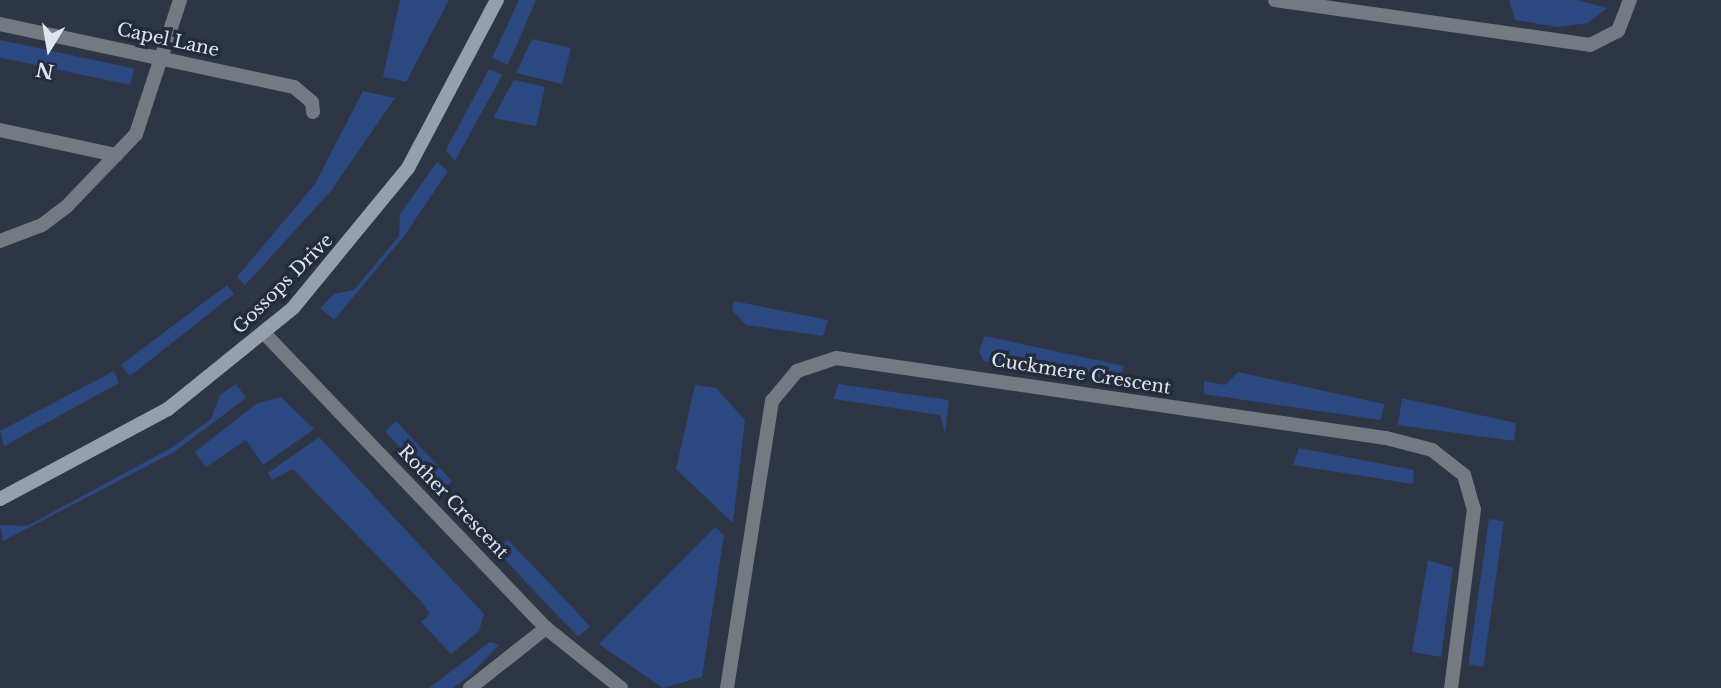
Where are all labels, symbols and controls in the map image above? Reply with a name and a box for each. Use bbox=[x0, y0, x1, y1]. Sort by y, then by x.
north arrow bbox=[14, 14, 84, 84]
street label: Capel Lane bbox=[115, 19, 221, 61]
text: N bbox=[34, 57, 56, 83]
street label: Gossops Drive bbox=[228, 229, 338, 339]
street label: Cuckmere Crescent bbox=[990, 349, 1172, 399]
street label: Rother Crescent bbox=[393, 441, 513, 563]

